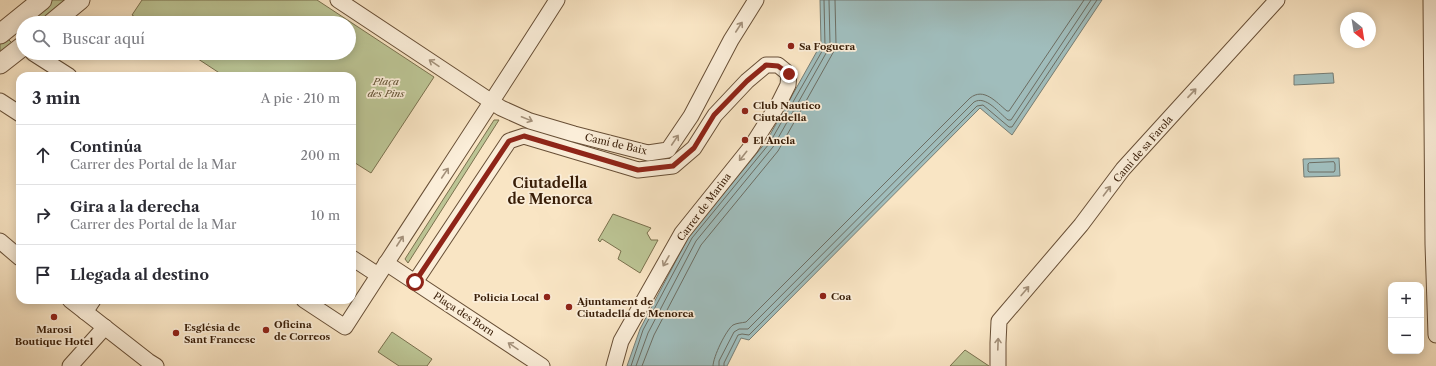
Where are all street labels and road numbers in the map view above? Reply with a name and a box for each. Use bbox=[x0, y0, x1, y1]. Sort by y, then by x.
street label: Camí de sa Farola bbox=[1110, 112, 1176, 185]
street label: Camí de Baix bbox=[584, 131, 649, 158]
street label: Carrer de Marina bbox=[674, 170, 734, 244]
street label: Plaça des Born bbox=[431, 289, 498, 339]

